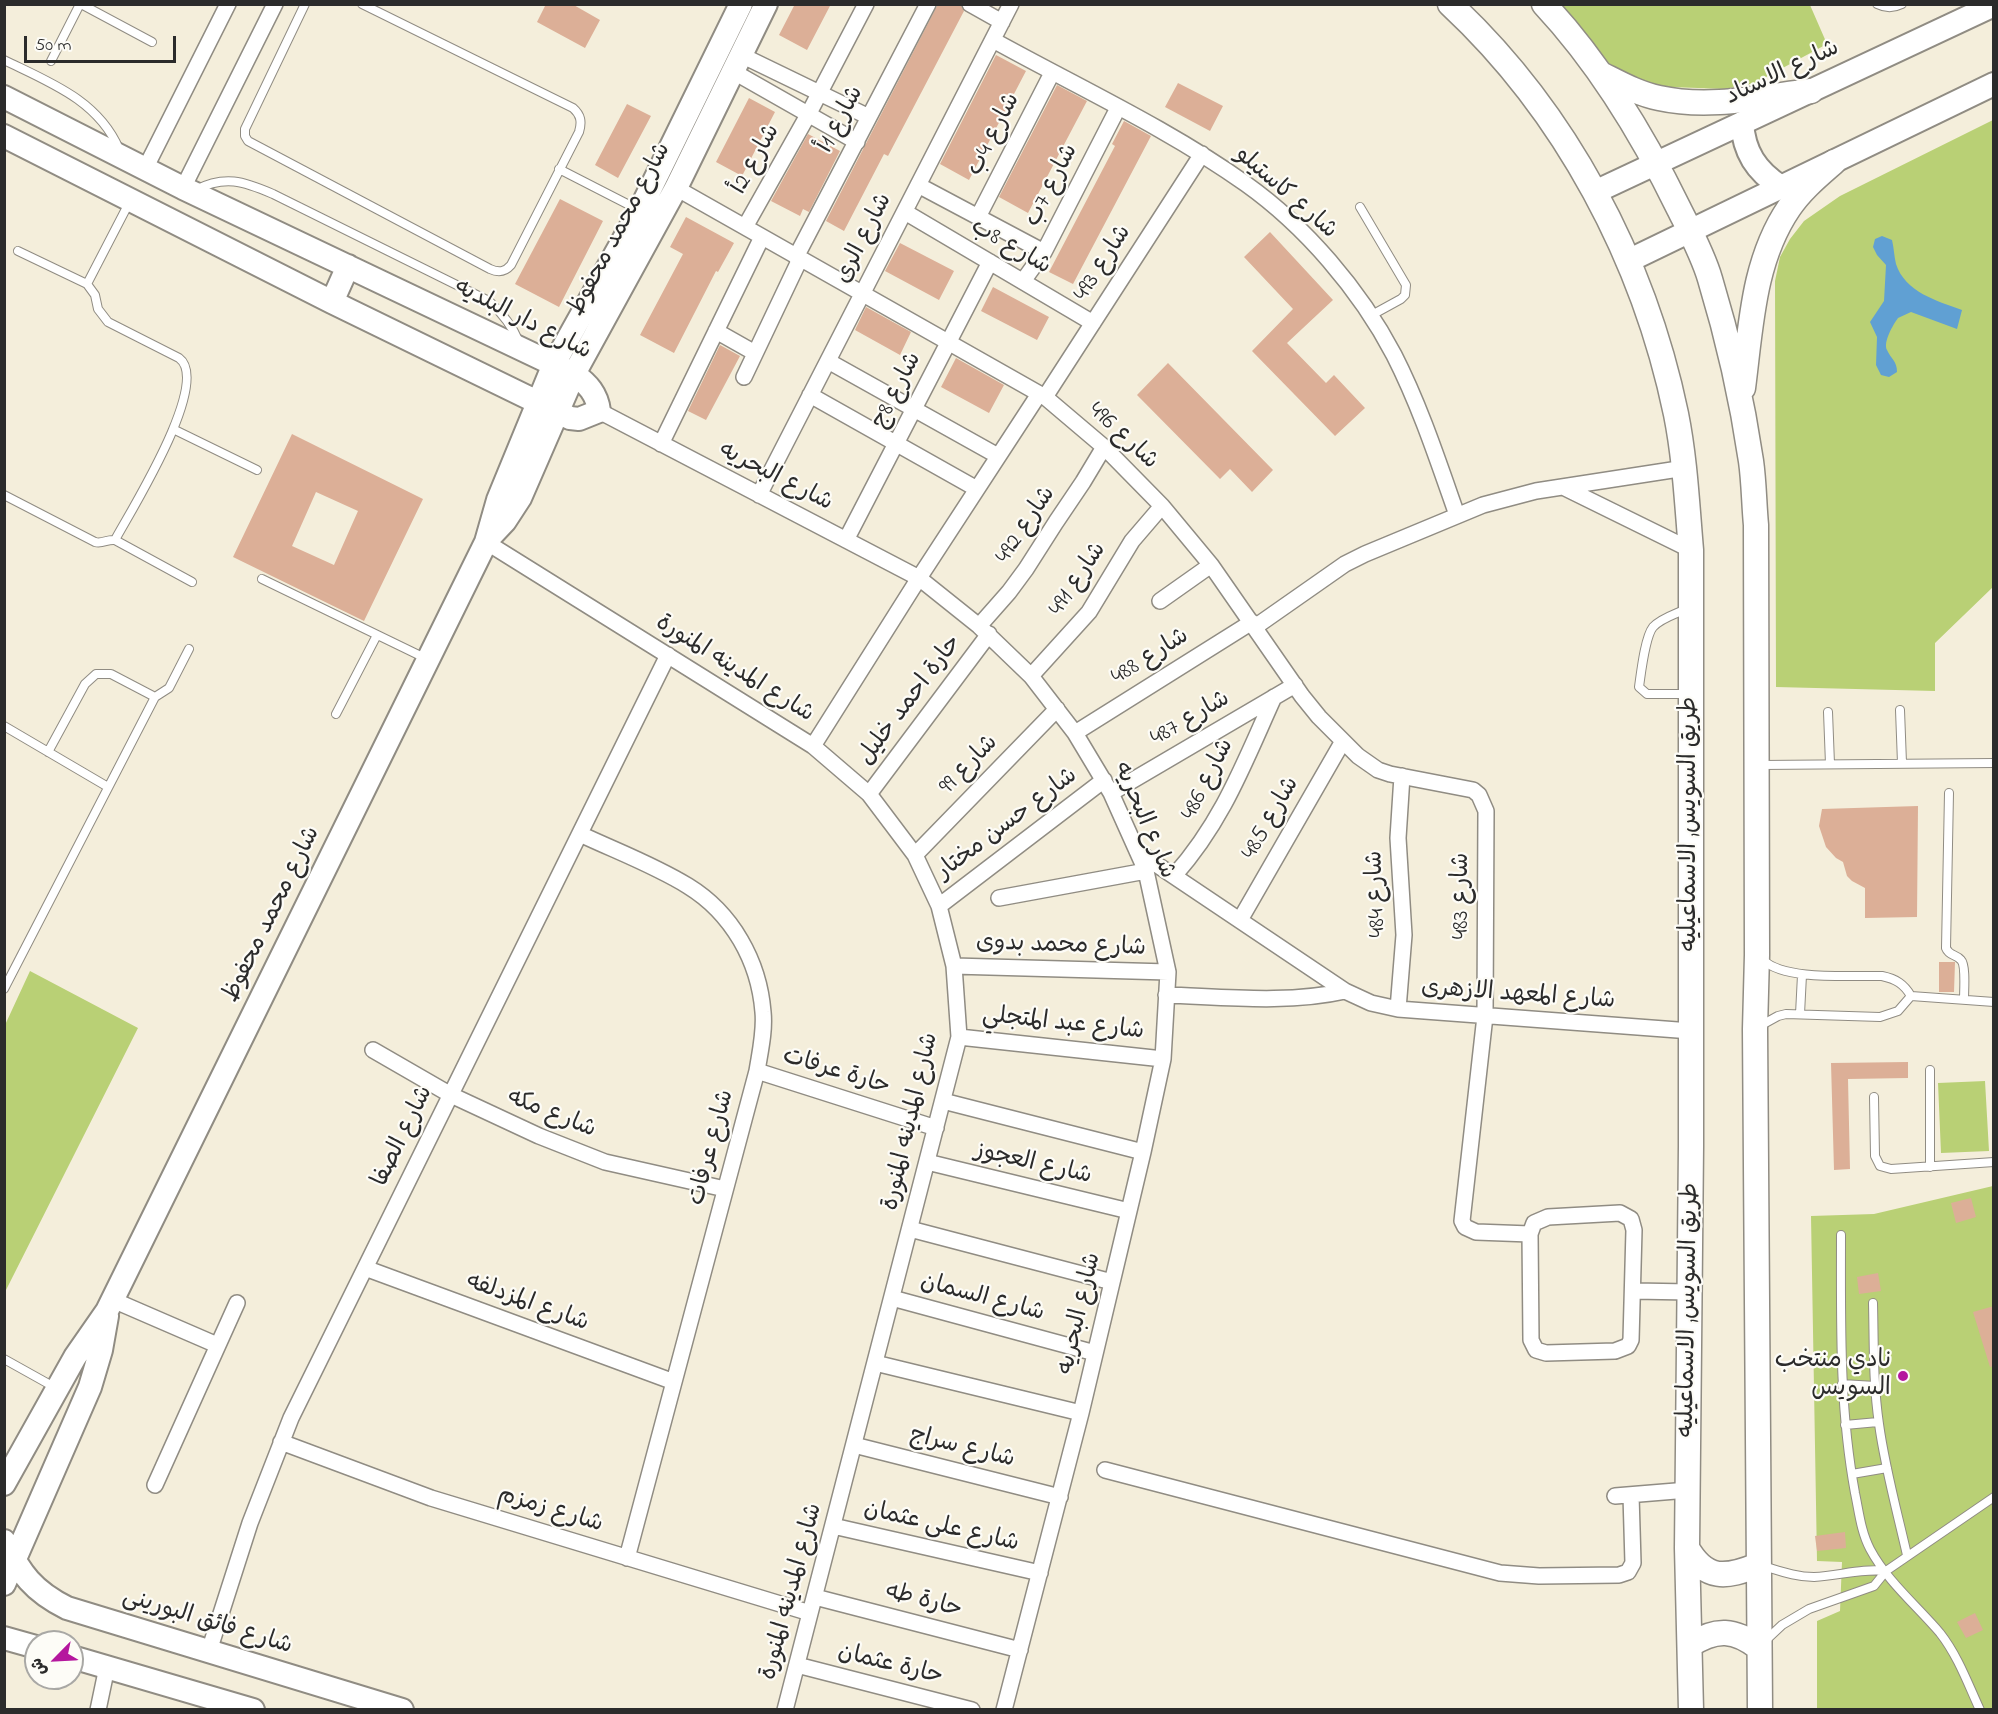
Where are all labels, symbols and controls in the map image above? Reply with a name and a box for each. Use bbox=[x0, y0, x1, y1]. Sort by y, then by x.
scale bar bbox=[27, 24, 178, 62]
text: 50 m bbox=[35, 33, 72, 59]
street label: شارع الاستاد bbox=[1721, 35, 1845, 113]
street label: شارع 1أ bbox=[813, 82, 871, 158]
street label: شارع 4ب bbox=[962, 89, 1028, 181]
street label: شارع 2أ bbox=[726, 120, 788, 200]
street label: شارع محمد محفوظ bbox=[563, 138, 679, 322]
street label: شارع 7ب bbox=[1020, 140, 1086, 232]
street label: شارع كاستيلو bbox=[1228, 142, 1342, 246]
street label: شارع الرى bbox=[830, 189, 900, 289]
street label: شارع 8ب bbox=[965, 214, 1055, 282]
street label: شارع 493 bbox=[1069, 221, 1139, 307]
street label: شارع دار البلديه bbox=[449, 274, 595, 368]
street label: شارع 8ج bbox=[867, 348, 929, 434]
street label: شارع 496 bbox=[1081, 397, 1163, 477]
street label: شارع البحريه bbox=[713, 437, 837, 519]
street label: شارع 492 bbox=[991, 482, 1063, 570]
street label: شارع 491 bbox=[1044, 538, 1114, 622]
street label: شارع المدينه المنورة bbox=[649, 610, 819, 730]
street label: شارع 488 bbox=[1107, 623, 1195, 693]
street label: حارة احمد خليل bbox=[853, 630, 969, 772]
street label: شارع 487 bbox=[1146, 686, 1236, 754]
street label: طريق السويس, الاسماعيليه bbox=[1677, 697, 1705, 951]
street label: شارع 99 bbox=[935, 730, 1005, 802]
street label: شارع 486 bbox=[1176, 735, 1242, 825]
street label: شارع البحريه bbox=[1106, 758, 1180, 884]
street label: شارع حسن مختار bbox=[932, 763, 1084, 887]
street label: شارع 485 bbox=[1237, 773, 1307, 865]
street label: شارع محمد محفوظ bbox=[218, 822, 328, 1008]
street label: شارع 484 bbox=[1362, 850, 1394, 938]
street label: شارع 483 bbox=[1449, 853, 1477, 939]
street label: شارع محمد بدوى bbox=[975, 930, 1147, 964]
street label: شارع المعهد الازهرى bbox=[1420, 975, 1616, 1017]
street label: شارع عبد المتجلي bbox=[981, 1002, 1145, 1048]
street label: شارع المدينه المنورة bbox=[878, 1030, 946, 1214]
street label: حارة عرفات bbox=[779, 1043, 893, 1103]
street label: شارع الصفا bbox=[367, 1082, 441, 1192]
street label: شارع مكه bbox=[502, 1084, 600, 1146]
street label: شارع عرفات bbox=[684, 1087, 742, 1209]
street label: شارع العجوز bbox=[972, 1138, 1094, 1192]
street label: طريق السويس, الاسماعيليه bbox=[1673, 1182, 1707, 1438]
street label: شارع البحريه bbox=[1053, 1250, 1109, 1378]
street label: شارع المزدلفه bbox=[462, 1269, 592, 1339]
street label: شارع السمان bbox=[917, 1269, 1047, 1329]
place label: نادي منتخب السويس bbox=[1775, 1348, 1891, 1404]
marker: نادي منتخب السويس bbox=[1896, 1369, 1910, 1383]
street label: شارع سراج bbox=[907, 1422, 1017, 1476]
street label: شارع زمزم bbox=[494, 1481, 606, 1541]
street label: شارع على عثمان bbox=[861, 1496, 1021, 1560]
street label: شارع المدينه المنورة bbox=[756, 1501, 830, 1683]
street label: حارة طه bbox=[881, 1578, 965, 1626]
street label: شارع فائق البورينى bbox=[119, 1583, 295, 1663]
north arrow bbox=[24, 1630, 84, 1690]
street label: حارة عثمان bbox=[834, 1639, 946, 1693]
text: ش bbox=[25, 1654, 54, 1679]

